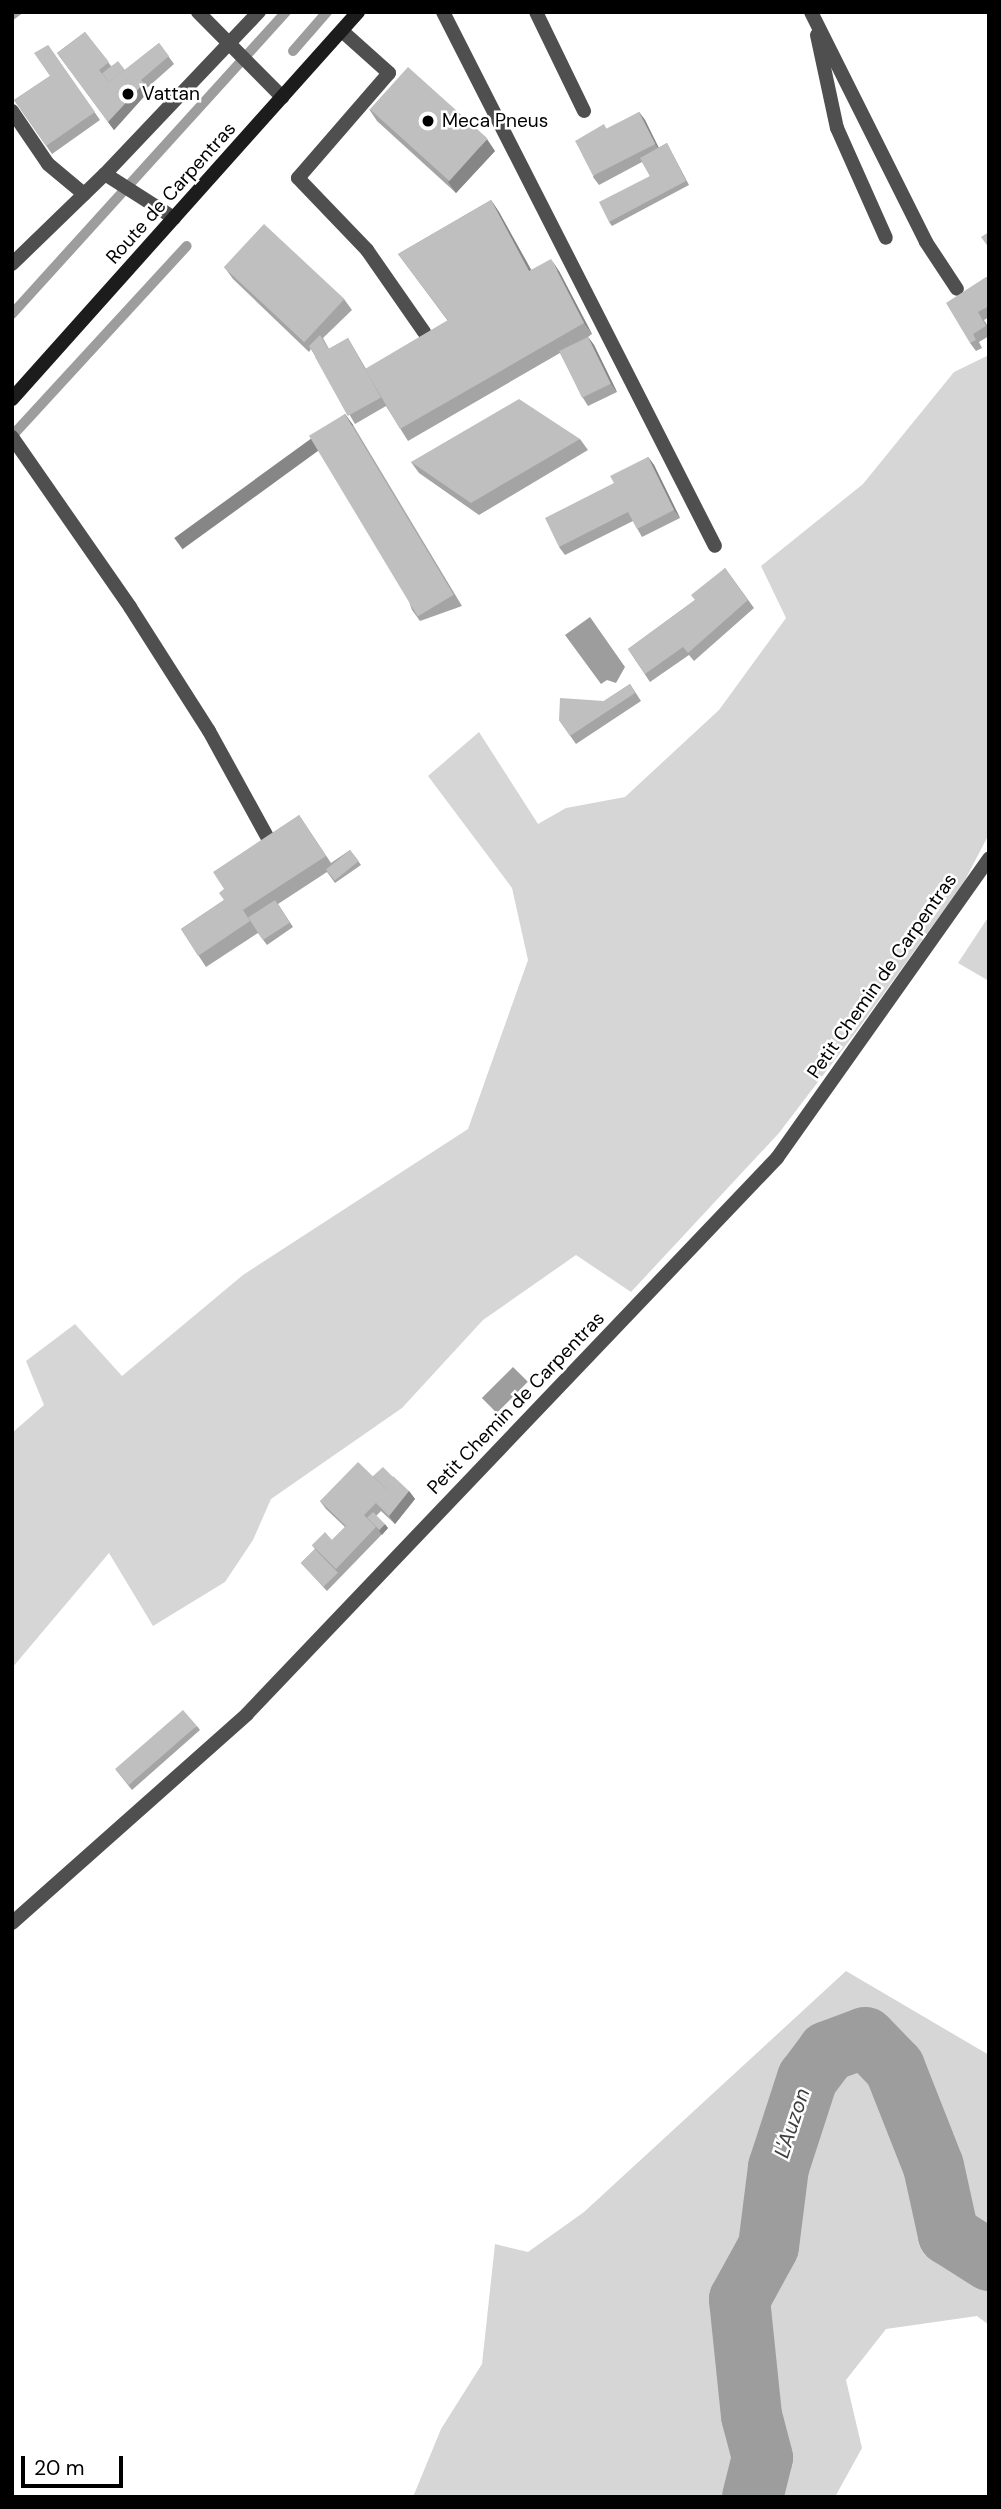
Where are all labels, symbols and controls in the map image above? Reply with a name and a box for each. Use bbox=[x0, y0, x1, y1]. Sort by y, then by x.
place label: Vattan bbox=[142, 83, 200, 105]
marker: Vattan bbox=[120, 86, 136, 102]
place label: Meca Pneus bbox=[442, 110, 548, 132]
marker: Meca Pneus bbox=[420, 113, 436, 129]
street label: Route de Carpentras bbox=[101, 118, 241, 268]
street label: Petit Chemin de Carpentras bbox=[802, 869, 962, 1083]
street label: Petit Chemin de Carpentras bbox=[423, 1307, 609, 1499]
water label: L'Auzon bbox=[769, 2085, 815, 2161]
scale bar bbox=[24, 2442, 126, 2486]
text: 20 m bbox=[34, 2454, 85, 2482]

